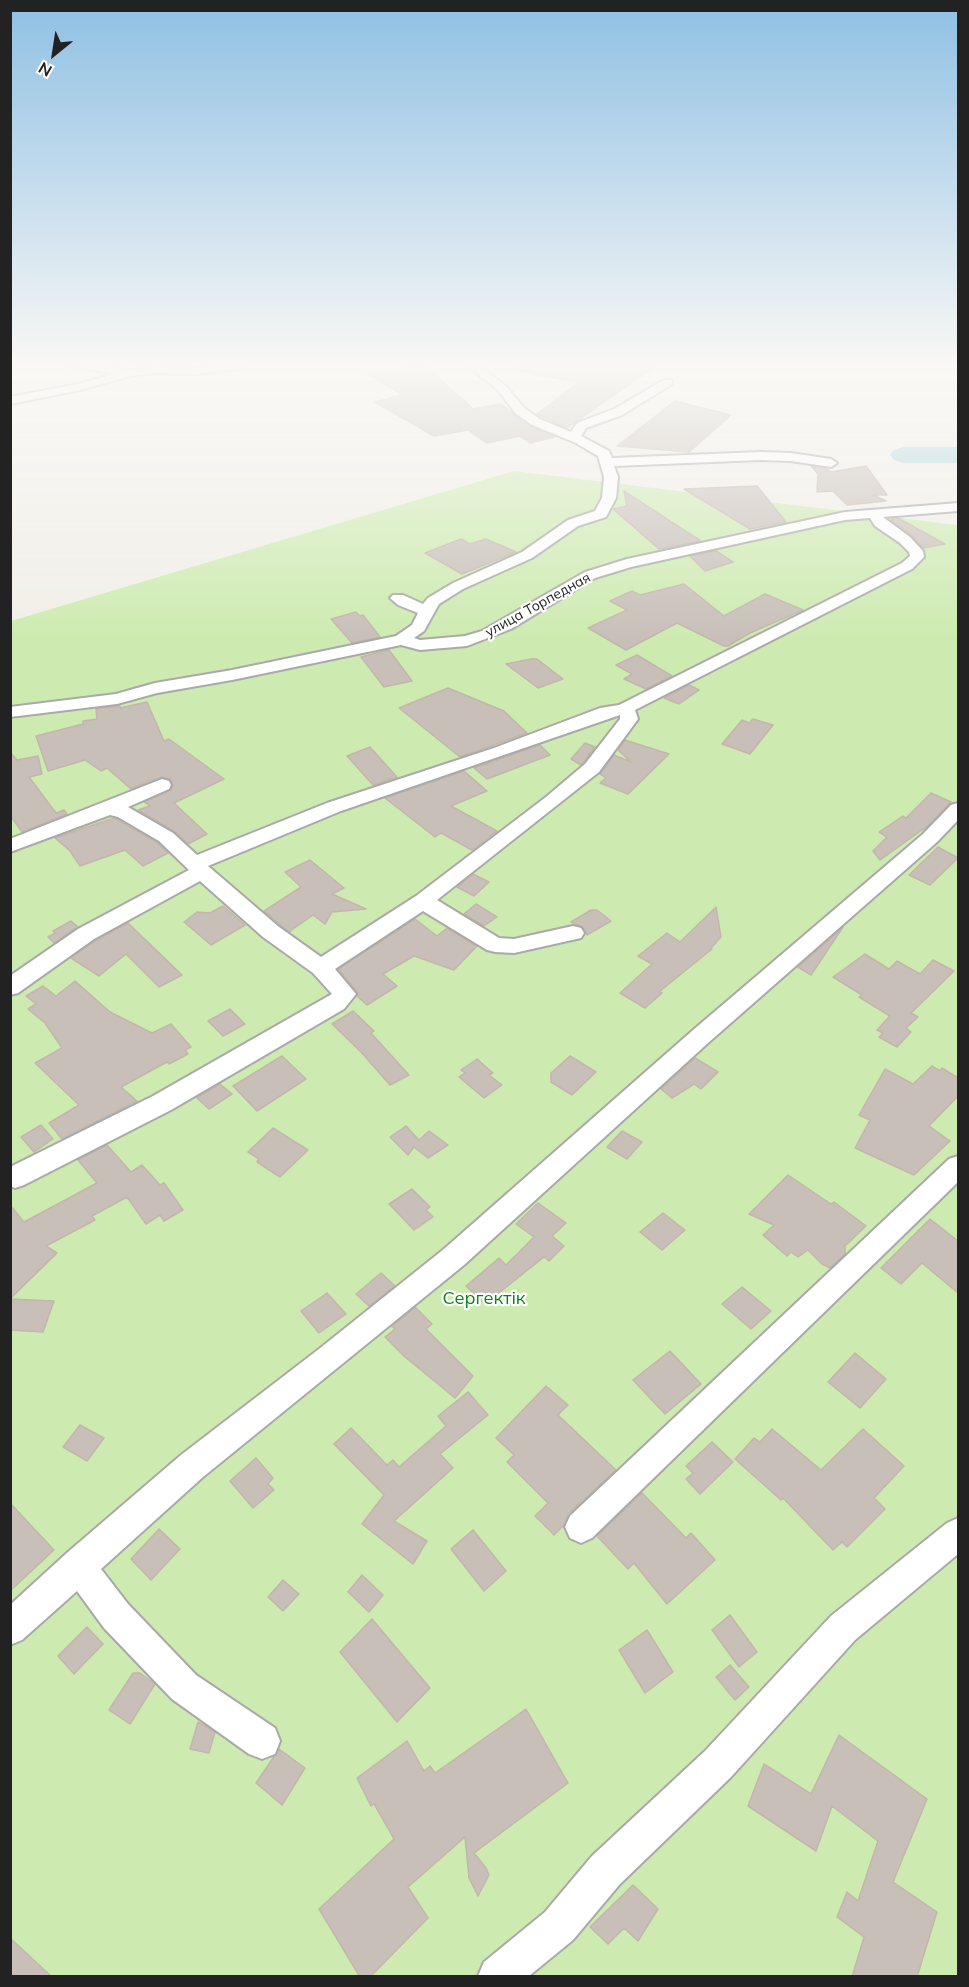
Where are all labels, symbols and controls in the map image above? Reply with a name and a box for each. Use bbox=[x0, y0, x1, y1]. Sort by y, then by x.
north arrow bbox=[24, 24, 84, 84]
text: N bbox=[35, 58, 55, 81]
street label: улица Торпедная bbox=[482, 569, 594, 641]
park label: Сергектік bbox=[442, 1288, 526, 1310]

